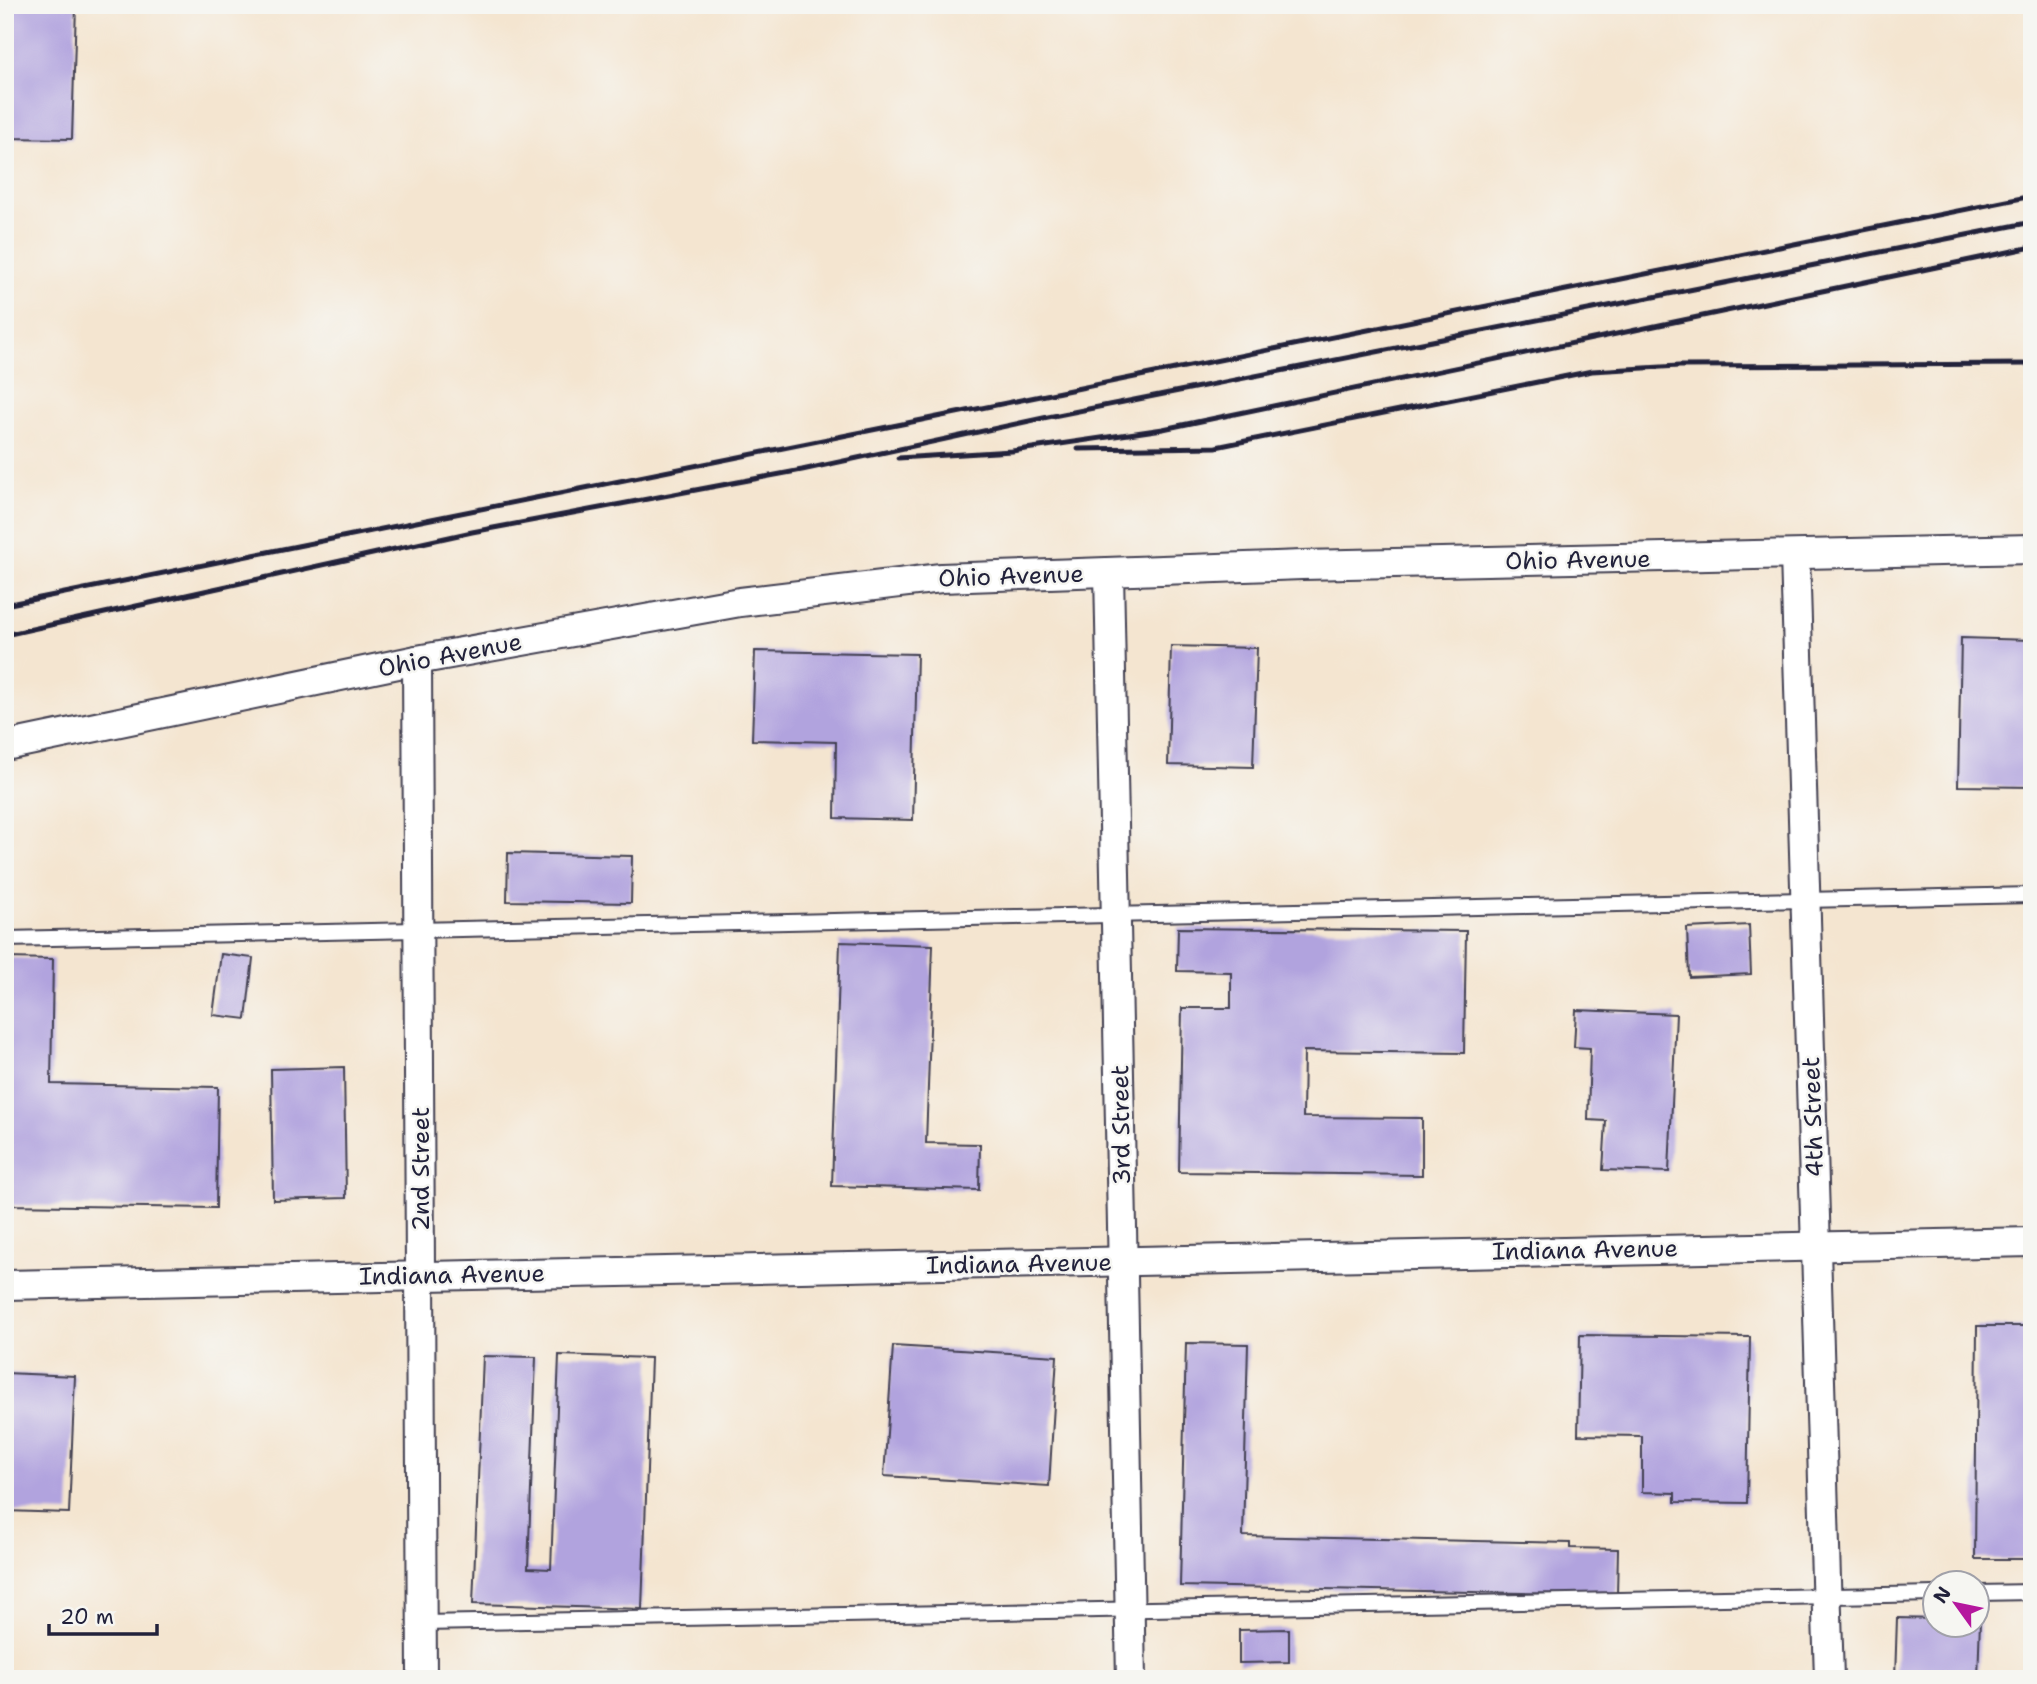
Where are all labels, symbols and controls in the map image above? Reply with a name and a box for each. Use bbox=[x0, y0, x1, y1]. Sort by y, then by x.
street label: Ohio Avenue bbox=[1505, 543, 1651, 577]
street label: Ohio Avenue bbox=[938, 557, 1084, 595]
street label: Ohio Avenue bbox=[375, 625, 525, 685]
street label: 4th Street bbox=[1795, 1056, 1831, 1178]
street label: 3rd Street bbox=[1104, 1064, 1138, 1186]
street label: 2nd Street bbox=[405, 1107, 437, 1231]
street label: Indiana Avenue bbox=[1492, 1232, 1678, 1268]
street label: Indiana Avenue bbox=[926, 1246, 1112, 1282]
street label: Indiana Avenue bbox=[359, 1257, 545, 1293]
north arrow bbox=[1922, 1568, 1992, 1638]
text: N bbox=[1928, 1582, 1957, 1608]
scale bar bbox=[49, 1593, 158, 1637]
text: 20 m bbox=[60, 1603, 114, 1631]

